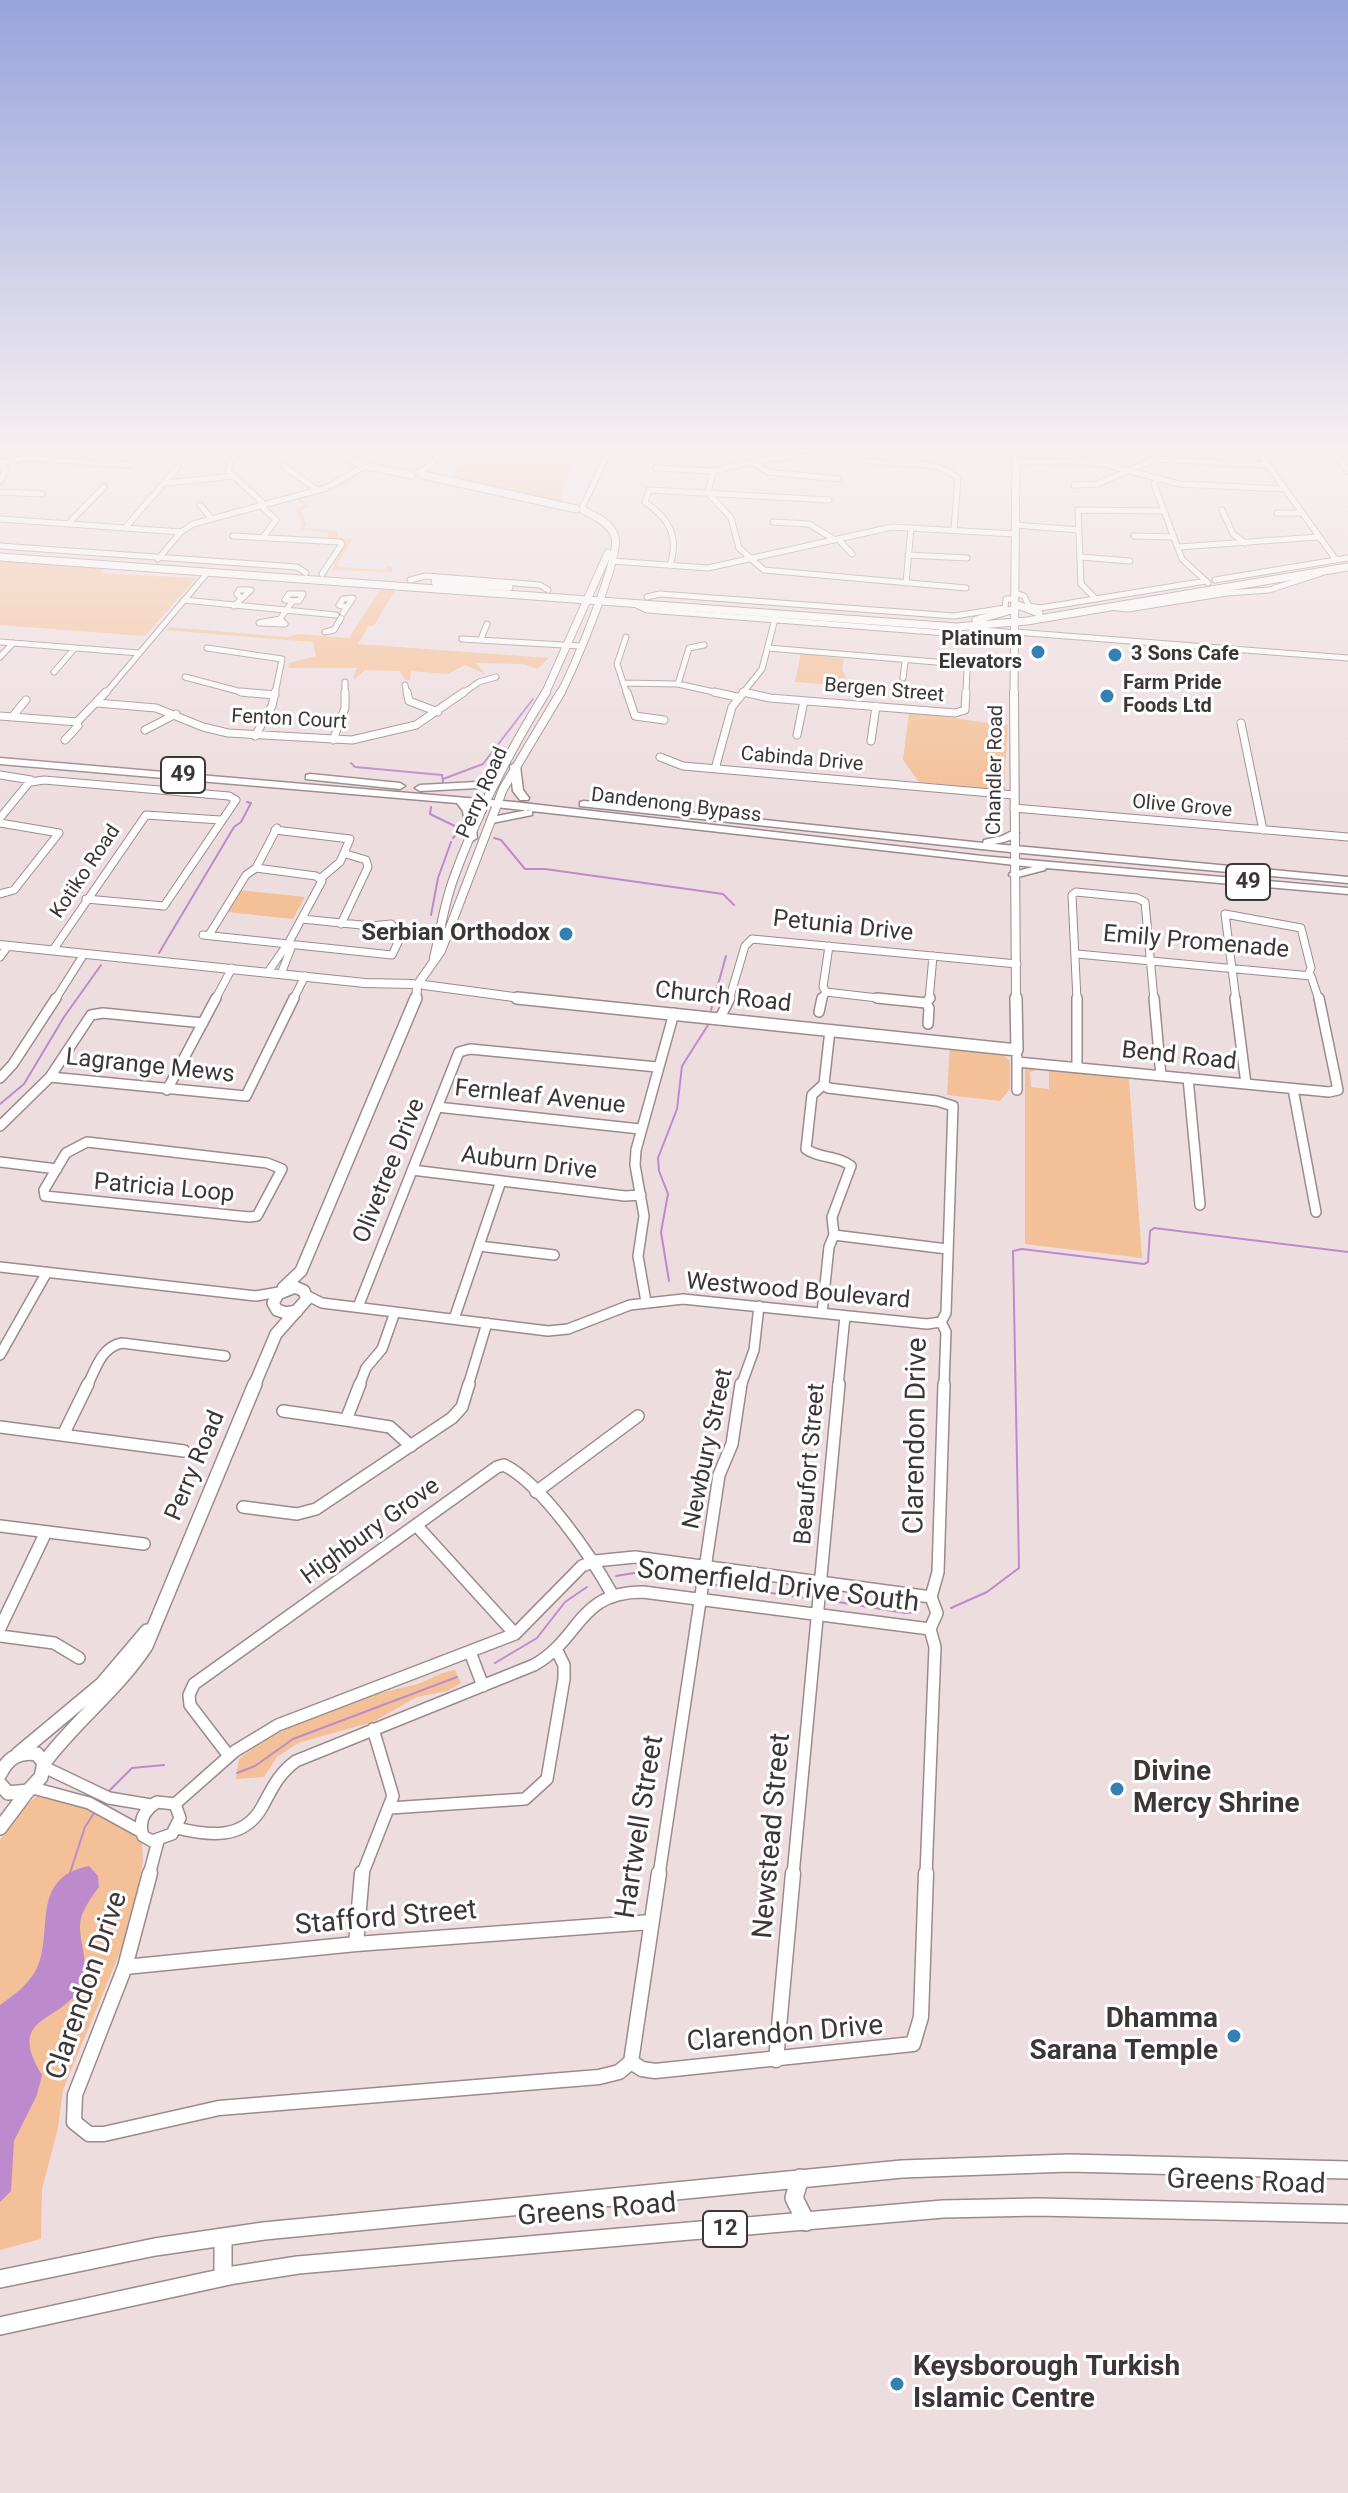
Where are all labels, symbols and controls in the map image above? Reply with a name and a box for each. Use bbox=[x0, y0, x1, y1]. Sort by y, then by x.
place label: Platinum Elevators bbox=[939, 628, 1022, 675]
marker: Platinum Elevators bbox=[1029, 643, 1047, 661]
place label: 3 Sons Cafe bbox=[1131, 643, 1239, 667]
marker: 3 Sons Cafe bbox=[1106, 646, 1124, 664]
place label: Farm Pride Foods Ltd bbox=[1123, 672, 1222, 719]
street label: Bergen Street bbox=[823, 674, 945, 708]
marker: Farm Pride Foods Ltd bbox=[1098, 687, 1116, 705]
street label: Fenton Court bbox=[231, 705, 347, 735]
street label: Chandler Road bbox=[983, 705, 1009, 835]
street label: Cabinda Drive bbox=[740, 743, 864, 777]
street label: Perry Road bbox=[452, 744, 514, 842]
road number: 49 bbox=[161, 757, 205, 793]
street label: Dandenong Bypass bbox=[590, 784, 762, 828]
street label: Olive Grove bbox=[1131, 791, 1233, 823]
street label: Kotiko Road bbox=[46, 821, 126, 923]
road number: 49 bbox=[1226, 864, 1270, 900]
street label: Petunia Drive bbox=[771, 905, 915, 949]
place label: Serbian Orthodox bbox=[361, 920, 550, 948]
street label: Emily Promenade bbox=[1102, 921, 1290, 965]
marker: Serbian Orthodox bbox=[557, 925, 575, 943]
street label: Church Road bbox=[653, 977, 793, 1019]
street label: Bend Road bbox=[1120, 1037, 1238, 1077]
street label: Lagrange Mews bbox=[64, 1044, 236, 1090]
street label: Fernleaf Avenue bbox=[453, 1075, 627, 1121]
street label: Olivetree Drive bbox=[348, 1094, 432, 1248]
street label: Auburn Drive bbox=[459, 1141, 599, 1187]
street label: Patricia Loop bbox=[92, 1169, 236, 1209]
street label: Westwood Boulevard bbox=[685, 1268, 911, 1316]
street label: Clarendon Drive bbox=[898, 1337, 936, 1535]
street label: Newbury Street bbox=[678, 1366, 740, 1532]
street label: Beaufort Street bbox=[790, 1382, 832, 1546]
street label: Perry Road bbox=[160, 1407, 232, 1525]
street label: Highbury Grove bbox=[296, 1472, 446, 1592]
street label: Somerfield Drive South bbox=[635, 1553, 921, 1621]
street label: Newstead Street bbox=[747, 1732, 799, 1940]
street label: Hartwell Street bbox=[610, 1733, 672, 1921]
place label: Divine Mercy Shrine bbox=[1133, 1756, 1300, 1822]
marker: Divine Mercy Shrine bbox=[1108, 1780, 1126, 1798]
street label: Clarendon Drive bbox=[40, 1887, 136, 2085]
street label: Stafford Street bbox=[294, 1894, 478, 1944]
place label: Dhamma Sarana Temple bbox=[1030, 2003, 1218, 2069]
street label: Clarendon Drive bbox=[685, 2010, 885, 2060]
marker: Dhamma Sarana Temple bbox=[1225, 2027, 1243, 2045]
street label: Greens Road bbox=[1166, 2163, 1326, 2203]
street label: Greens Road bbox=[516, 2187, 678, 2235]
road number: 12 bbox=[703, 2211, 747, 2247]
place label: Keysborough Turkish Islamic Centre bbox=[913, 2351, 1180, 2417]
marker: Keysborough Turkish Islamic Centre bbox=[888, 2375, 906, 2393]

